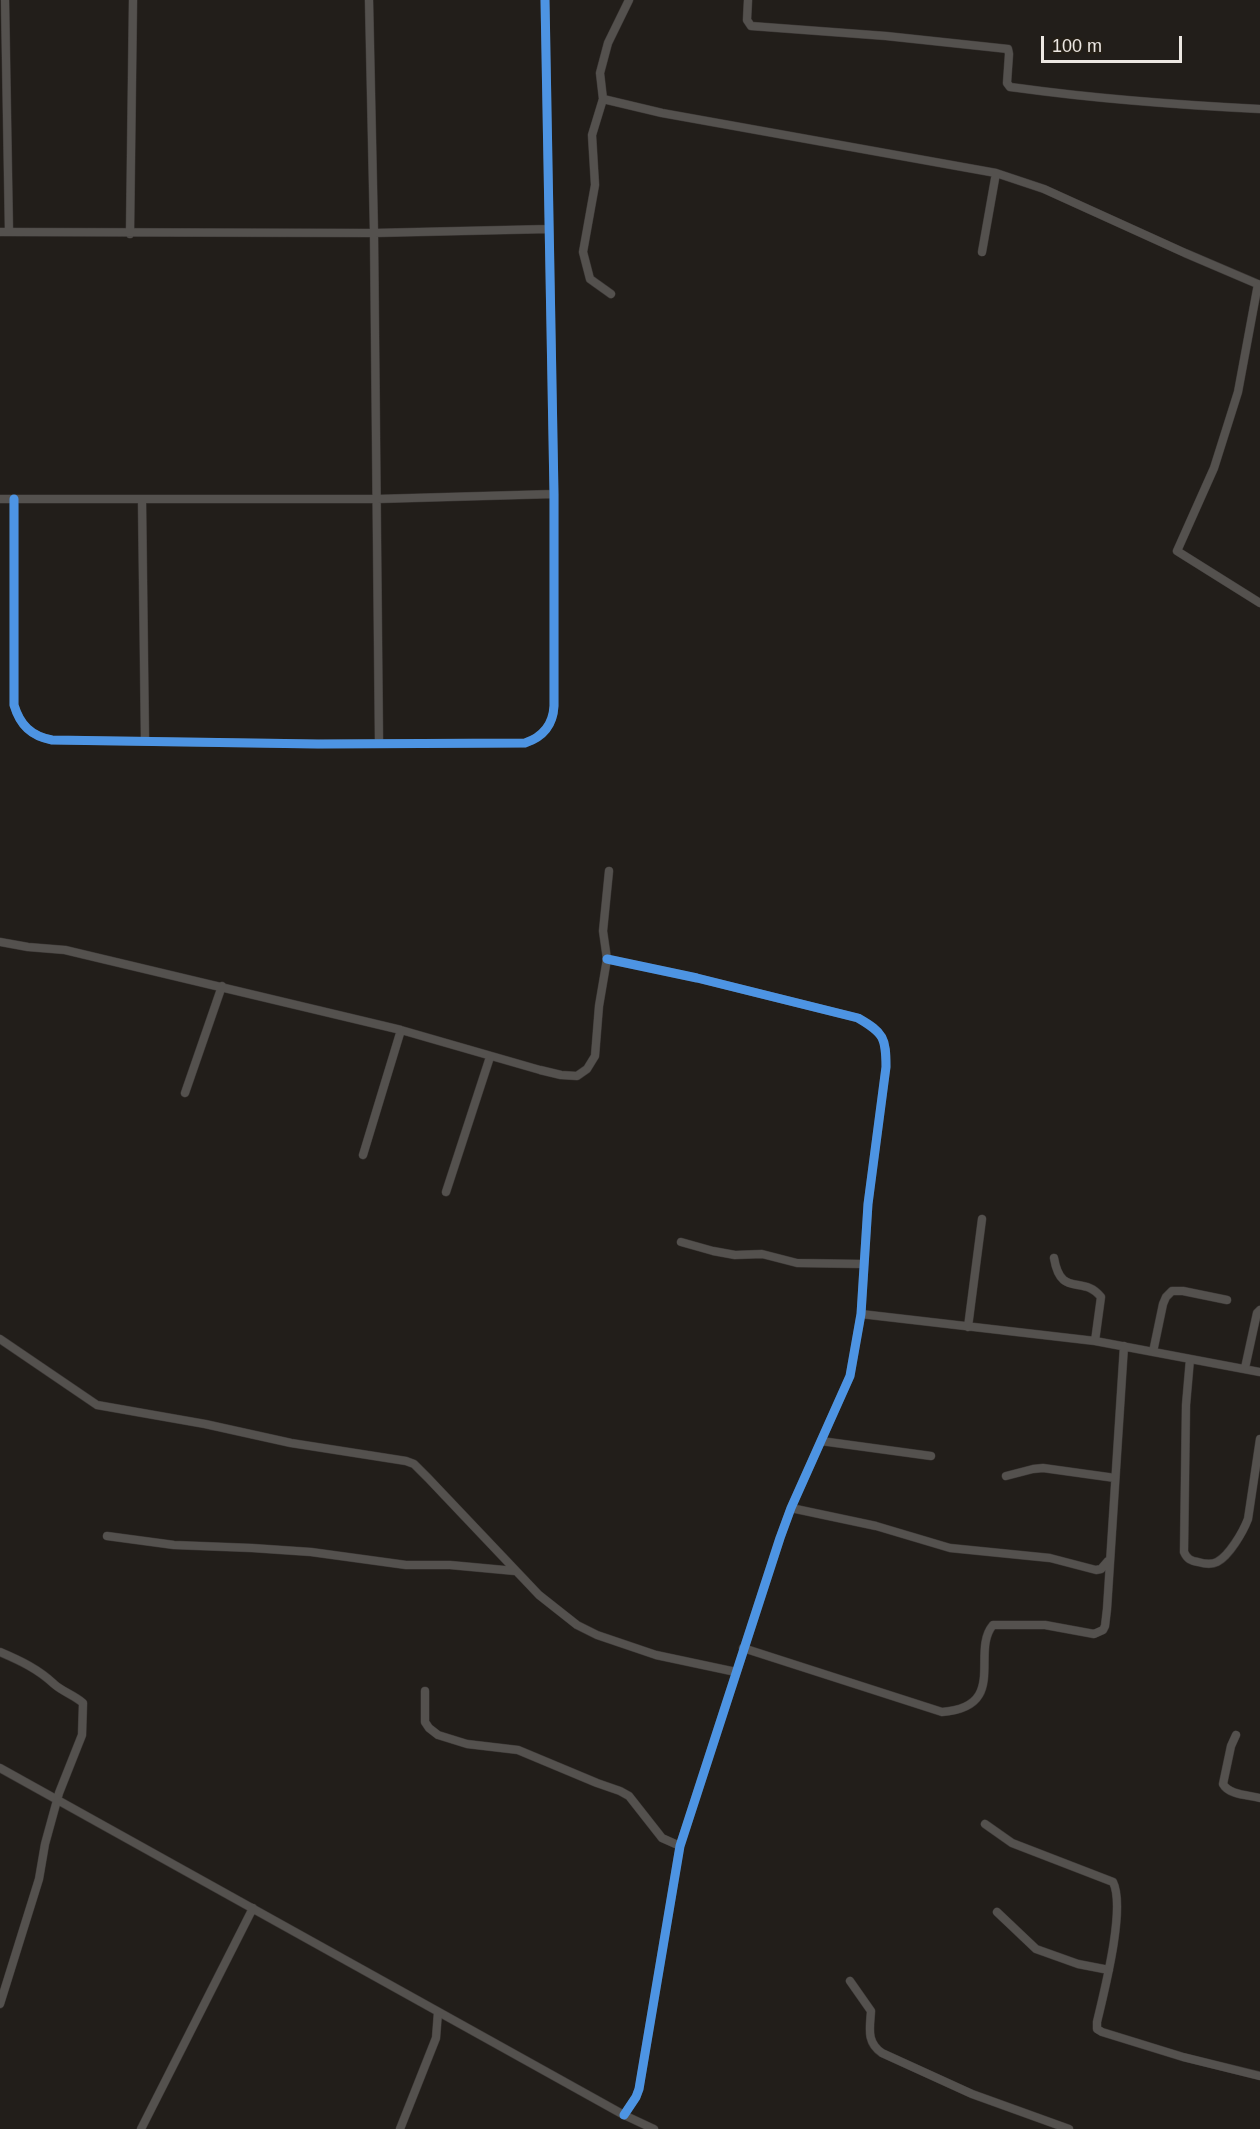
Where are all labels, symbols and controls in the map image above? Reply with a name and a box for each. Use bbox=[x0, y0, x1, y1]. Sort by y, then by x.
scale bar bbox=[1044, 24, 1185, 62]
text: 100 m bbox=[1052, 36, 1102, 56]

